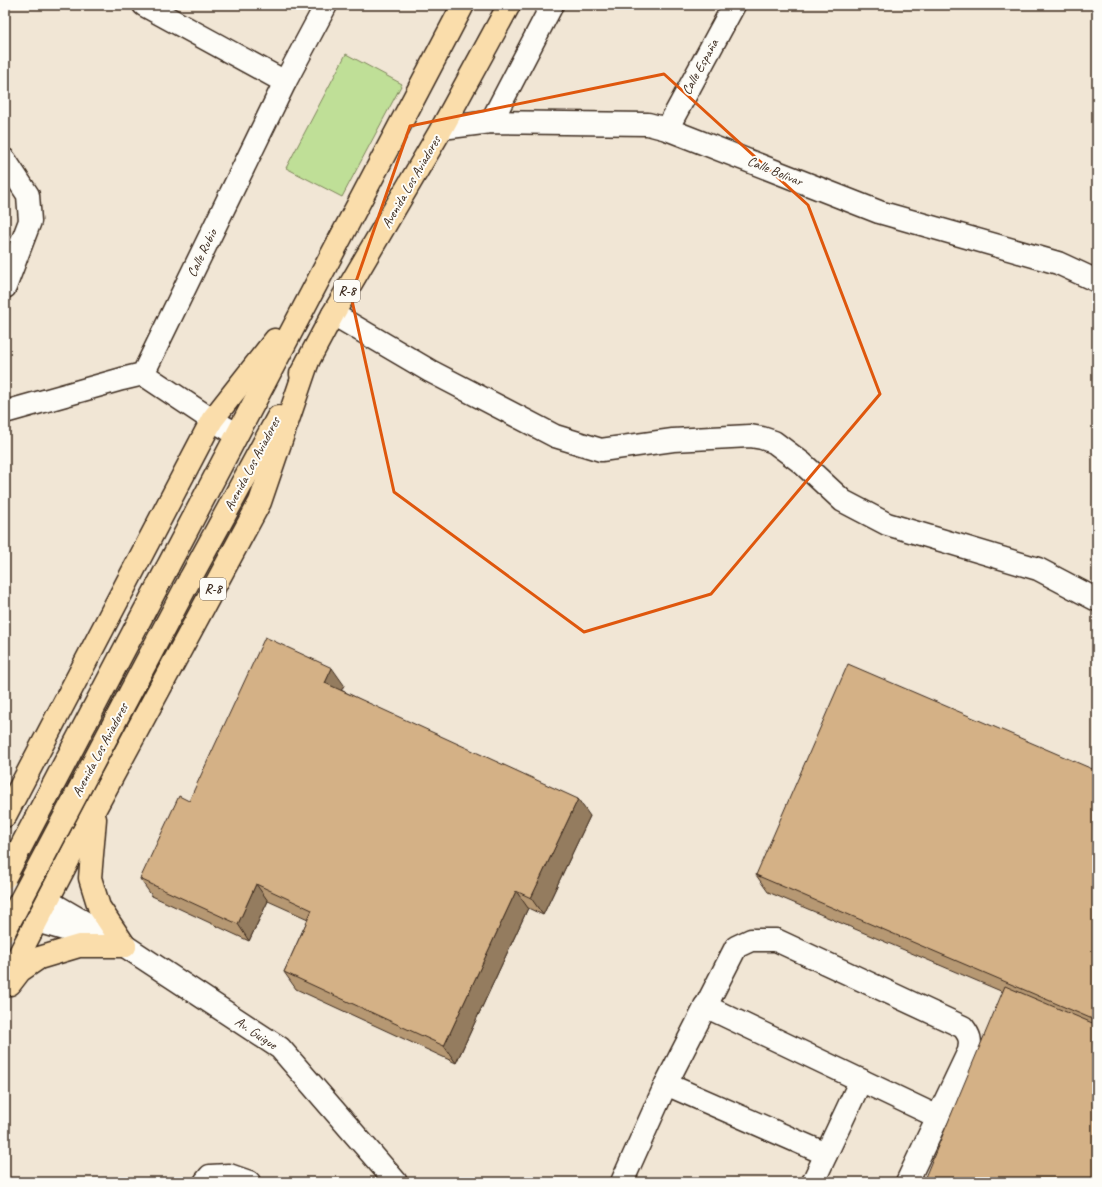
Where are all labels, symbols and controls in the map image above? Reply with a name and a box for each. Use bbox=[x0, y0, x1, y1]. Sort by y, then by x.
street label: Calle España bbox=[678, 35, 723, 98]
street label: Avenida Los Aviadores bbox=[378, 132, 445, 231]
street label: Calle Bolivar bbox=[745, 152, 806, 190]
street label: Calle Rubio bbox=[183, 224, 222, 280]
road number: R-8 bbox=[334, 280, 360, 302]
street label: Avenida Los Aviadores bbox=[220, 413, 284, 514]
road number: R-8 bbox=[200, 578, 226, 600]
street label: Avenida Los Aviadores bbox=[68, 699, 132, 800]
street label: Av. Guigue bbox=[232, 1013, 281, 1054]

